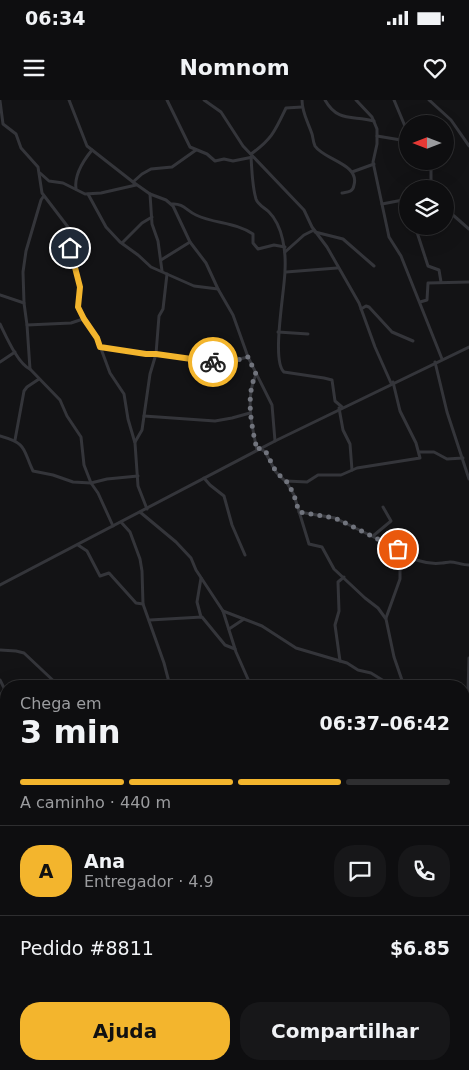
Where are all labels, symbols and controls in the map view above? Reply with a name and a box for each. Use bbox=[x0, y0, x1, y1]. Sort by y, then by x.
text: 06:34 bbox=[25, 7, 85, 29]
icon: menu bbox=[20, 54, 48, 82]
icon: heart bbox=[421, 54, 449, 82]
text: Nomnom bbox=[179, 55, 290, 80]
north arrow bbox=[399, 115, 454, 170]
map controls bbox=[399, 115, 454, 235]
button: layers bbox=[399, 180, 454, 235]
pin bbox=[49, 227, 91, 269]
icon: home bbox=[56, 234, 84, 262]
courier bbox=[188, 337, 238, 387]
icon: bike bbox=[199, 348, 227, 376]
pin bbox=[377, 528, 419, 570]
icon: bag bbox=[384, 535, 412, 563]
text: Chega em bbox=[20, 694, 102, 713]
text: 06:37–06:42 bbox=[320, 712, 450, 734]
text: 3 min bbox=[20, 713, 121, 751]
text: A caminho · 440 m bbox=[20, 793, 171, 812]
button: chat bbox=[334, 845, 386, 897]
button: phone bbox=[398, 845, 450, 897]
text: Ana bbox=[84, 850, 125, 872]
text: A bbox=[39, 860, 53, 882]
text: Entregador · 4.9 bbox=[84, 872, 214, 891]
text: Pedido #8811 bbox=[20, 937, 154, 959]
text: $6.85 bbox=[390, 937, 450, 959]
button: Ajuda bbox=[20, 1002, 230, 1060]
button: Compartilhar bbox=[240, 1002, 450, 1060]

